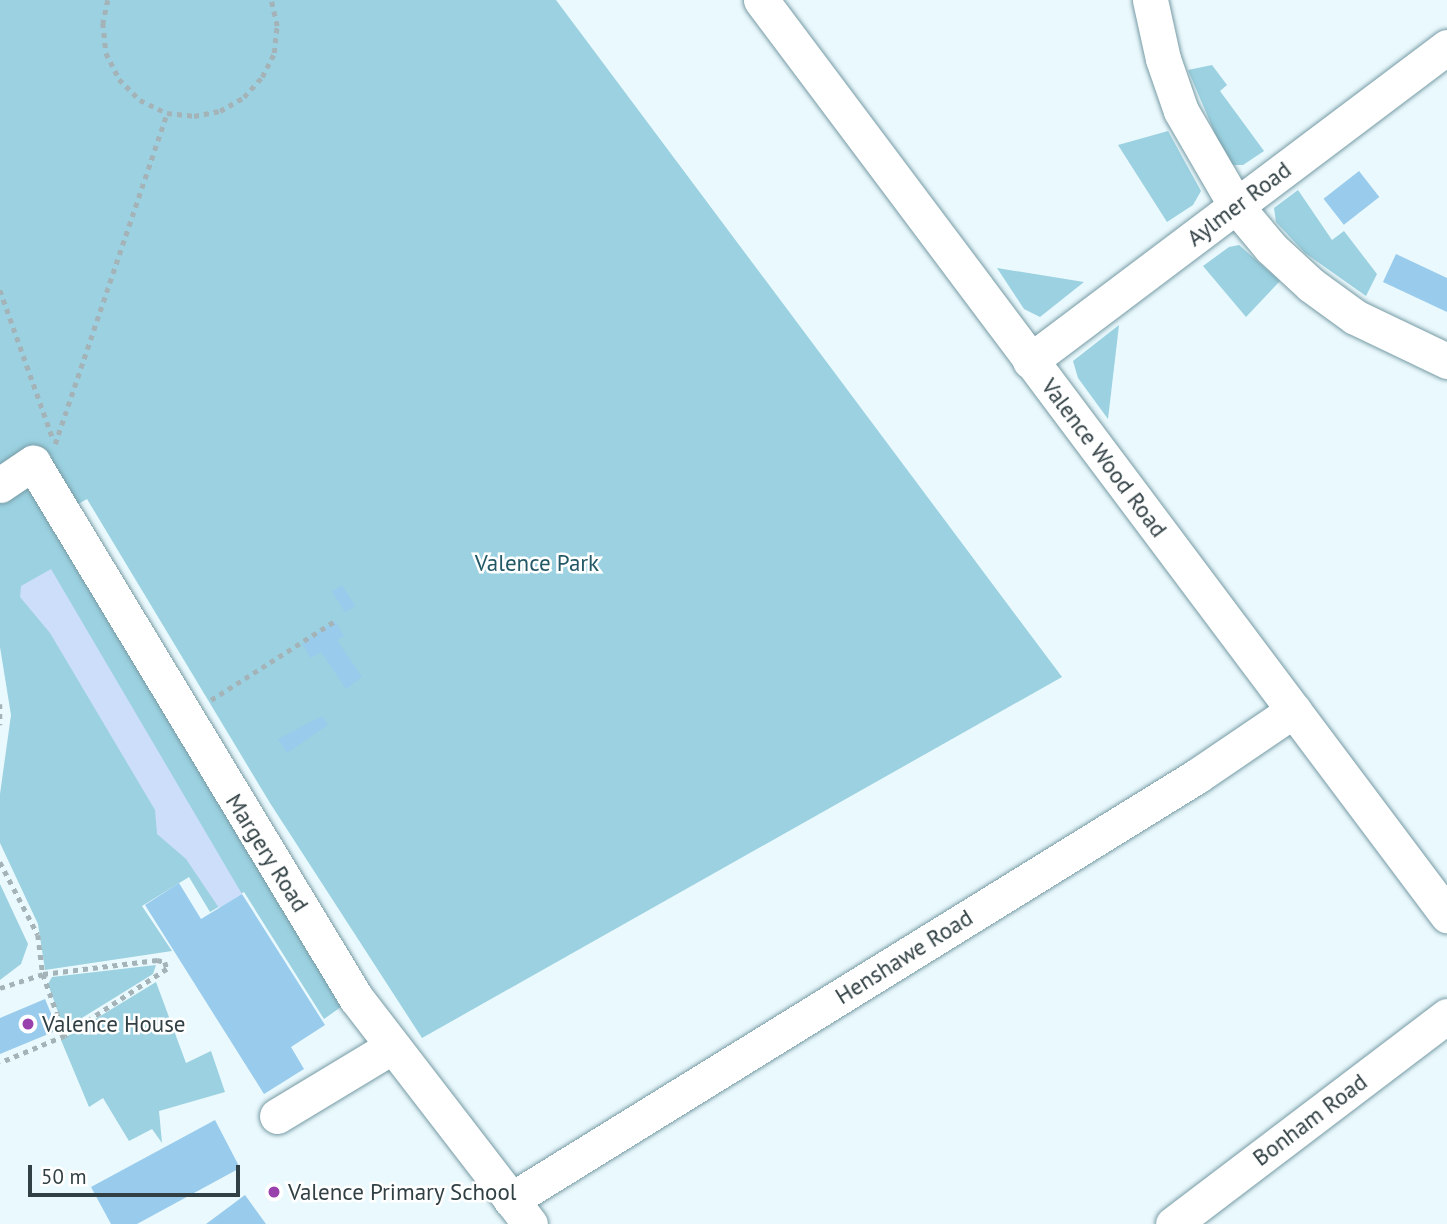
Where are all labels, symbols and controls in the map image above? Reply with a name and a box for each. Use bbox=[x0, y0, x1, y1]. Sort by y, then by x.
street label: Aylmer Road bbox=[1182, 156, 1296, 252]
street label: Valence Wood Road bbox=[1035, 373, 1173, 543]
park label: Valence Park bbox=[475, 549, 599, 577]
street label: Margery Road bbox=[220, 789, 314, 917]
street label: Henshawe Road bbox=[830, 904, 978, 1010]
place label: Valence House bbox=[42, 1010, 186, 1038]
marker: Valence House bbox=[20, 1016, 36, 1032]
street label: Bonham Road bbox=[1247, 1068, 1373, 1172]
scale bar bbox=[32, 1150, 243, 1194]
text: 50 m bbox=[41, 1163, 87, 1190]
place label: Valence Primary School bbox=[288, 1178, 517, 1206]
marker: Valence Primary School bbox=[266, 1184, 282, 1200]

